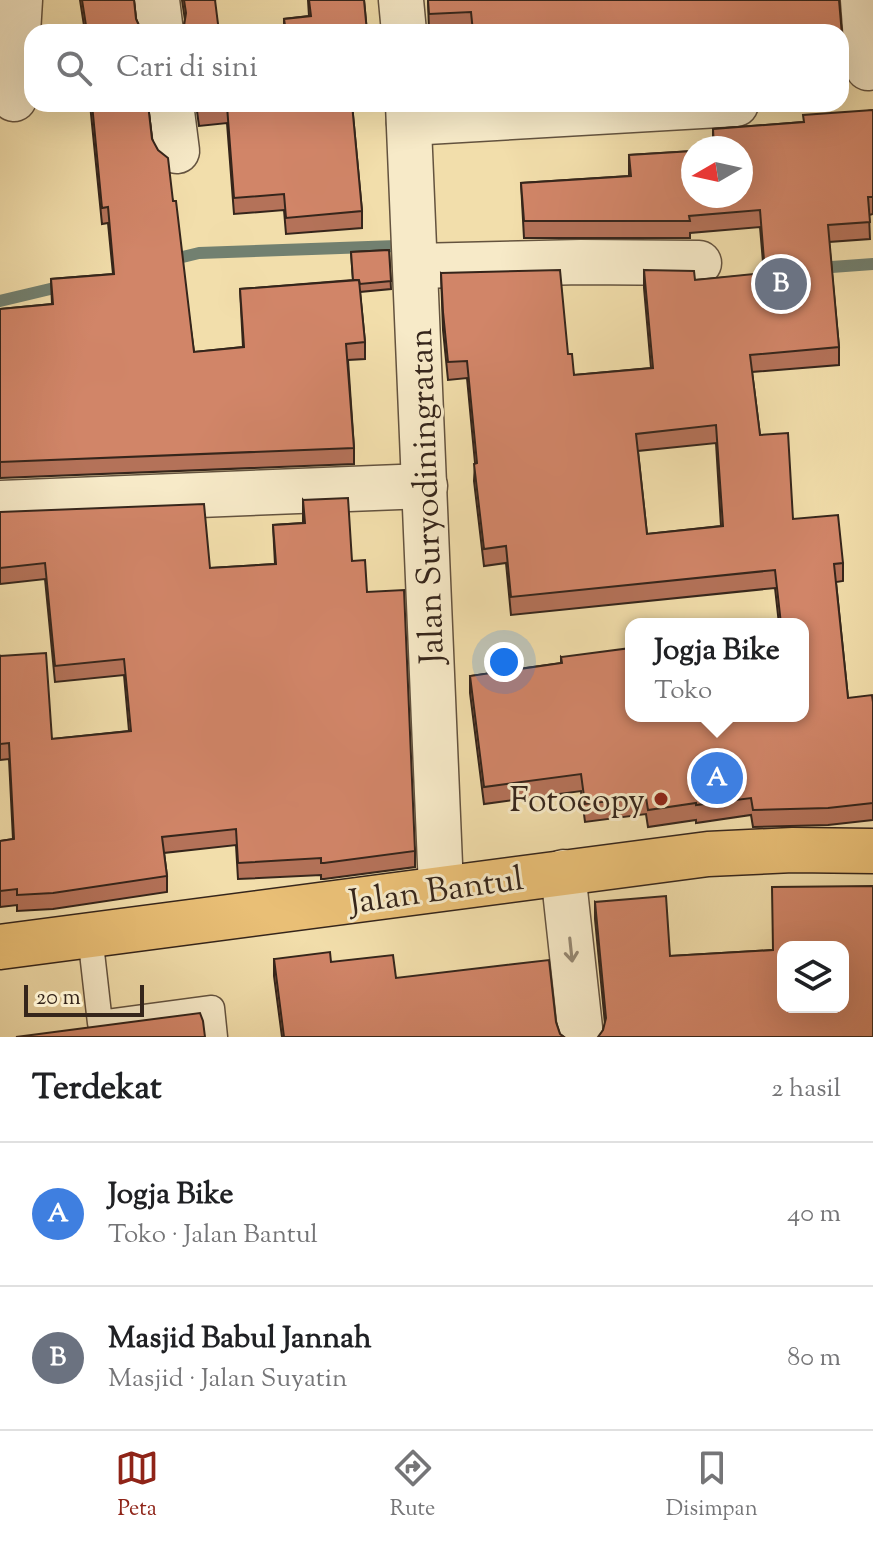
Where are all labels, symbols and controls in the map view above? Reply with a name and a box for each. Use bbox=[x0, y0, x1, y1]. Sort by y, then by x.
search box bbox=[24, 24, 849, 112]
icon: search bbox=[52, 46, 96, 90]
text: Cari di sini bbox=[116, 47, 258, 90]
north arrow bbox=[681, 136, 753, 208]
pin: B bbox=[755, 254, 807, 314]
street label: Jalan Suryodiningratan bbox=[398, 327, 459, 667]
popup bbox=[625, 618, 809, 722]
text: Jogja Bike bbox=[654, 630, 780, 673]
your location bbox=[484, 642, 524, 682]
text: Toko bbox=[654, 673, 712, 710]
pin: A bbox=[691, 748, 743, 808]
place label: Fotocopy bbox=[510, 778, 645, 827]
marker: Fotocopy bbox=[652, 790, 670, 808]
street label: Jalan Bantul bbox=[344, 856, 527, 929]
one-way arrow bbox=[564, 936, 579, 962]
map controls bbox=[777, 941, 849, 1013]
button: layers bbox=[777, 941, 849, 1013]
scale bar bbox=[24, 981, 144, 1017]
text: 20 m bbox=[36, 983, 81, 1015]
text: Terdekat bbox=[32, 1065, 162, 1114]
text: 2 hasil bbox=[771, 1071, 841, 1108]
text: Jogja Bike bbox=[108, 1174, 234, 1217]
text: A bbox=[47, 1196, 69, 1233]
text: 40 m bbox=[787, 1196, 841, 1233]
text: Toko · Jalan Bantul bbox=[108, 1217, 318, 1254]
text: Masjid Babul Jannah bbox=[108, 1318, 372, 1361]
text: B bbox=[50, 1340, 66, 1377]
text: 80 m bbox=[787, 1340, 841, 1377]
text: Masjid · Jalan Suyatin bbox=[108, 1361, 347, 1398]
tab: Peta bbox=[115, 1446, 159, 1526]
tab: Rute bbox=[390, 1446, 435, 1526]
tab: Disimpan bbox=[666, 1446, 758, 1526]

